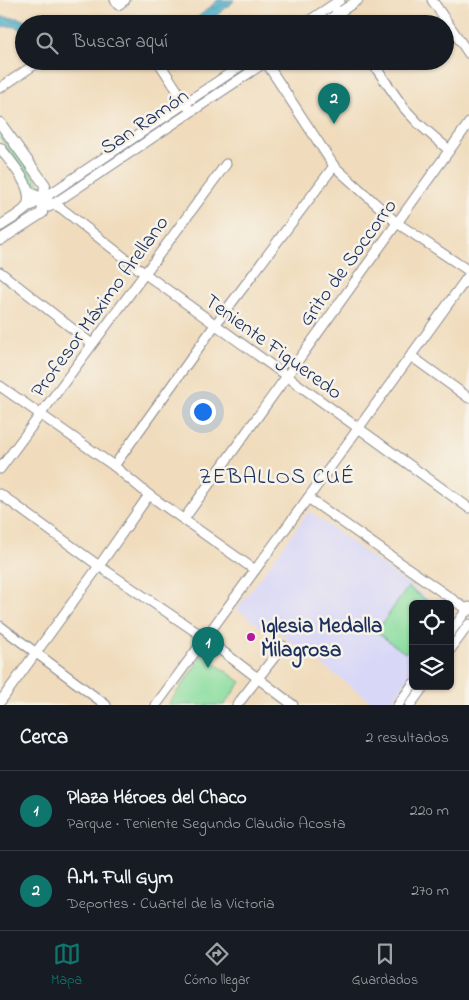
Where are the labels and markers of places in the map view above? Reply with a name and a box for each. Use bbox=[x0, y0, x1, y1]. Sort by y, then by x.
pin: 2 bbox=[318, 83, 350, 124]
place label: Iglesia Medalla Milagrosa bbox=[261, 612, 382, 668]
pin: 1 bbox=[192, 627, 224, 668]
marker: Iglesia Medalla Milagrosa bbox=[245, 631, 257, 643]

